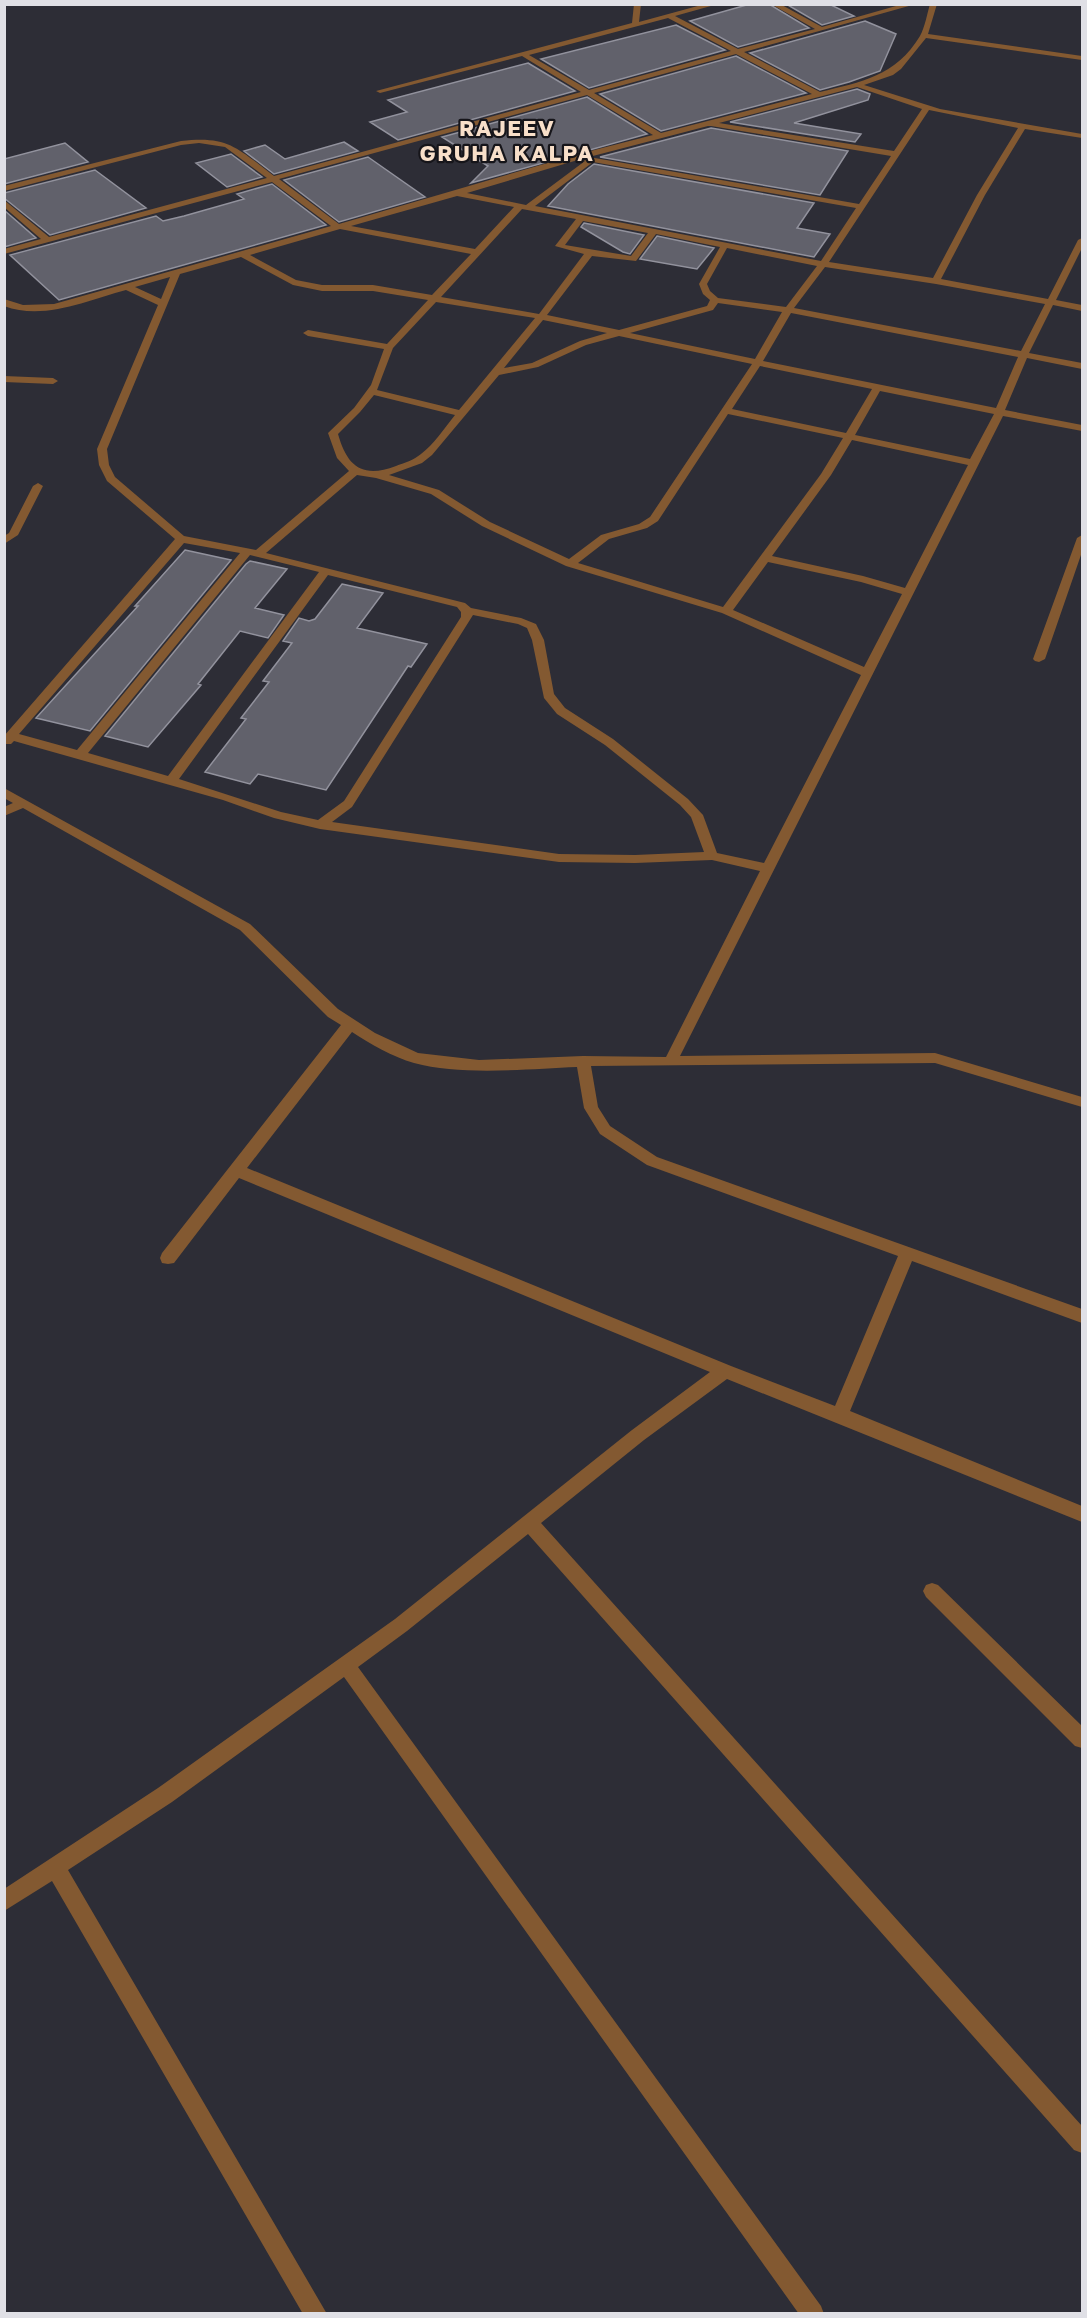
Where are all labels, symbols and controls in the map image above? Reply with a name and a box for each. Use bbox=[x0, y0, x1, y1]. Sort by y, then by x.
district label: RAJEEV GRUHA KALPA bbox=[420, 114, 594, 166]

